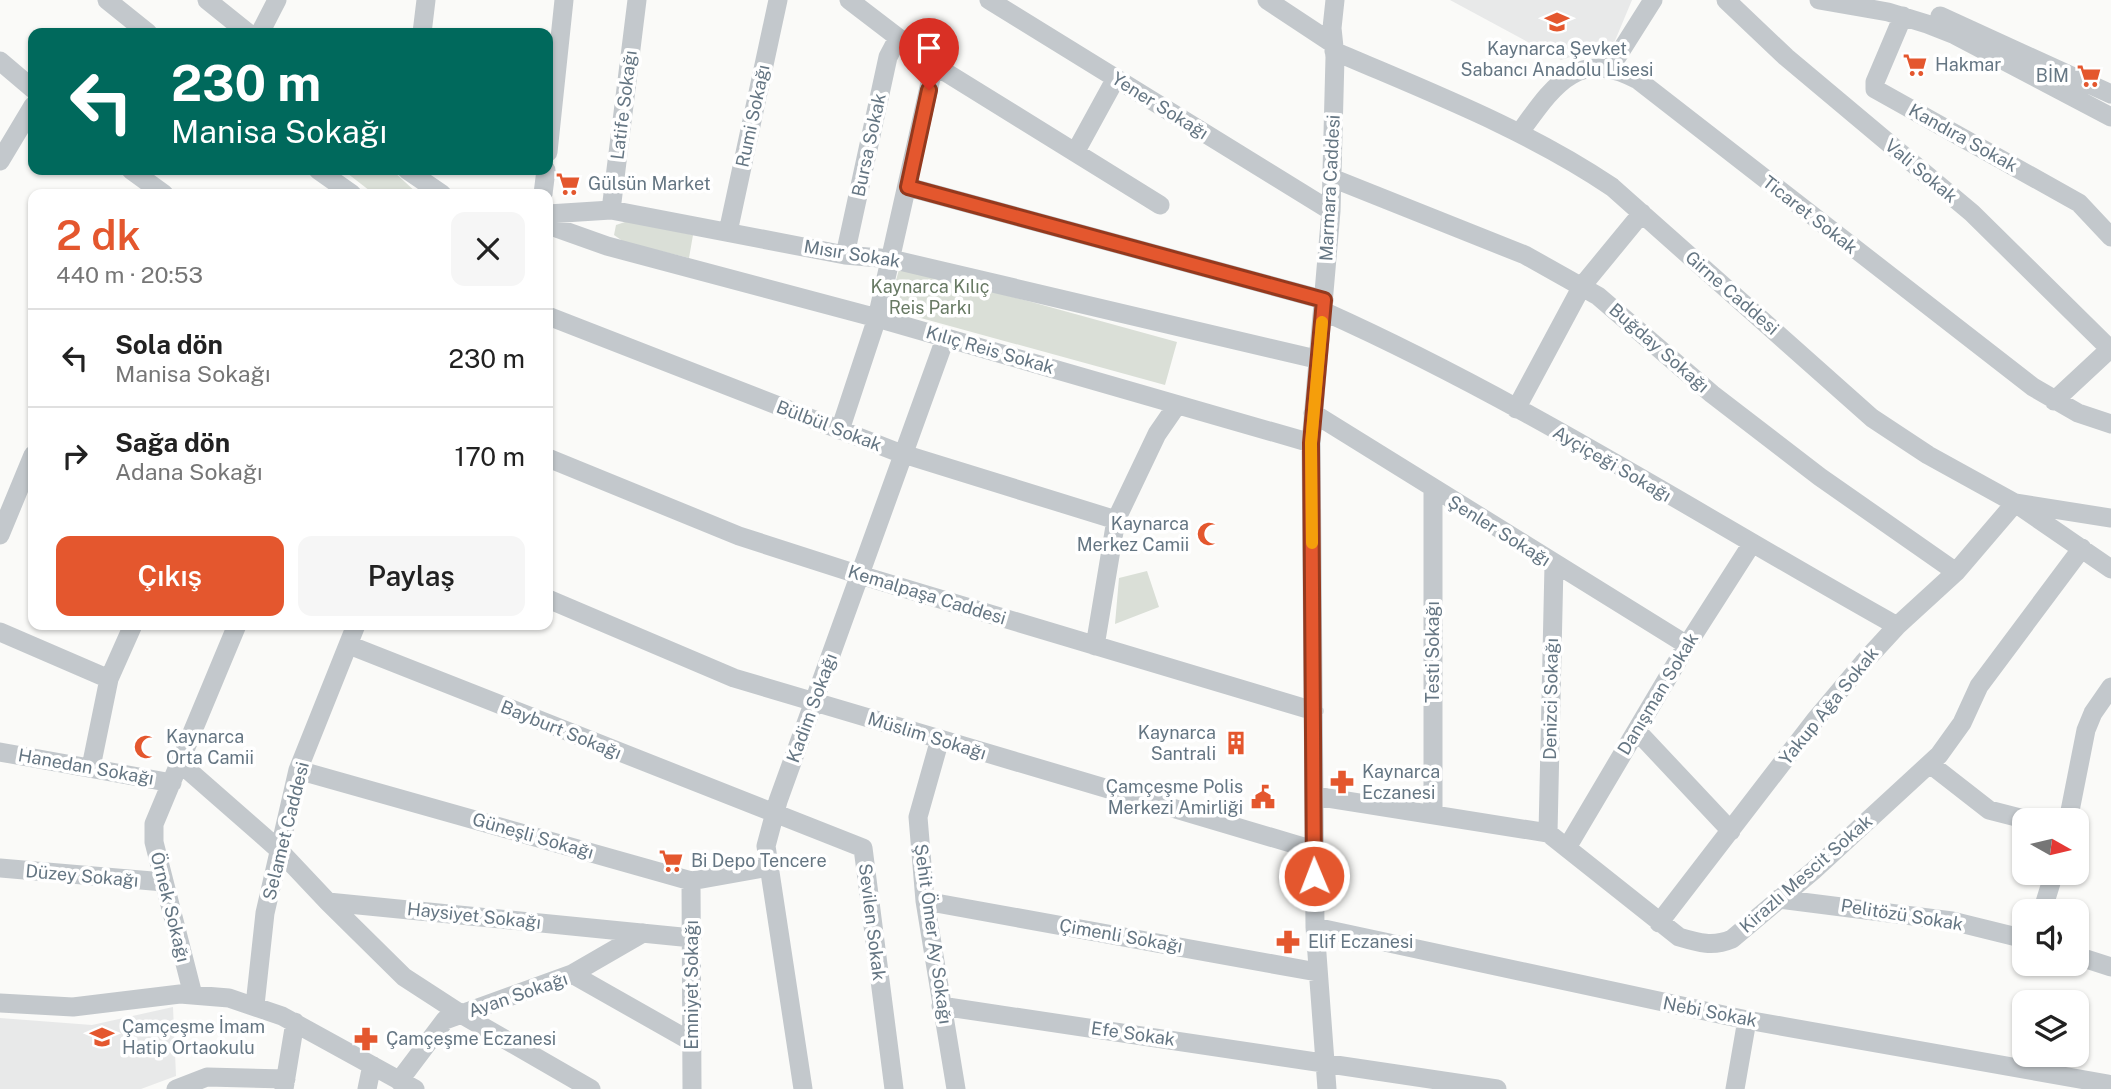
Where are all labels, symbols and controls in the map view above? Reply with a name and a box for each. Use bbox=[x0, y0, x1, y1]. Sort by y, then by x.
school or university icon: Kaynarca Şevket Sabancı Anadolu Lisesi bbox=[1543, 8, 1571, 36]
pin bbox=[899, 18, 959, 90]
icon: arrive bbox=[910, 29, 948, 67]
place label: Kaynarca Şevket Sabancı Anadolu Lisesi bbox=[1461, 38, 1653, 80]
street label: Latife Sokağı bbox=[606, 49, 641, 161]
supermarket icon: Hakmar bbox=[1901, 51, 1929, 79]
text: 230 m bbox=[171, 54, 321, 112]
place label: Hakmar bbox=[1935, 54, 2001, 75]
icon: left bbox=[56, 56, 147, 147]
supermarket icon: BİM bbox=[2075, 62, 2103, 90]
street label: Rumi Sokağı bbox=[731, 63, 774, 169]
place label: BİM bbox=[2036, 64, 2069, 86]
street label: Yener Sokağı bbox=[1108, 68, 1212, 144]
street label: Bursa Sokak bbox=[847, 91, 890, 199]
street label: Kandıra Sokak bbox=[1905, 99, 2021, 176]
text: Manisa Sokağı bbox=[171, 113, 387, 150]
street label: Marmara Caddesi bbox=[1315, 114, 1344, 262]
street label: Vali Sokak bbox=[1881, 134, 1962, 207]
supermarket icon: Gülsün Market bbox=[554, 170, 582, 198]
street label: Ticaret Sokak bbox=[1759, 171, 1862, 258]
place label: Gülsün Market bbox=[588, 173, 711, 194]
text: 2 dk bbox=[56, 210, 141, 259]
button: close bbox=[451, 212, 525, 286]
street label: Mısır Sokak bbox=[802, 236, 902, 271]
street label: Girne Caddesi bbox=[1681, 246, 1783, 339]
text: 440 m · 20:53 bbox=[56, 261, 203, 288]
park label: Kaynarca Kılıç Reis Parkı bbox=[871, 276, 989, 318]
street label: Buğday Sokağı bbox=[1605, 299, 1714, 397]
street label: Kılıç Reis Sokak bbox=[924, 321, 1057, 378]
text: Sola dön bbox=[115, 329, 223, 360]
icon: left bbox=[56, 339, 94, 377]
text: 230 m bbox=[449, 343, 525, 374]
text: Manisa Sokağı bbox=[115, 360, 270, 387]
street label: Bülbül Sokak bbox=[773, 396, 885, 455]
street label: Ayçiçeği Sokağı bbox=[1550, 421, 1675, 506]
text: Sağa dön bbox=[115, 427, 230, 458]
icon: right bbox=[56, 437, 94, 475]
text: 170 m bbox=[455, 441, 525, 472]
text: Adana Sokağı bbox=[115, 458, 263, 485]
street label: Şenler Sokağı bbox=[1444, 491, 1554, 570]
place label: Kaynarca Merkez Camii bbox=[1077, 513, 1189, 555]
mosque icon: Kaynarca Merkez Camii bbox=[1195, 520, 1223, 548]
button: Çıkış bbox=[56, 536, 284, 616]
button: Paylaş bbox=[298, 536, 525, 616]
street label: Kemalpaşa Caddesi bbox=[846, 560, 1009, 629]
street label: Testi Sokağı bbox=[1422, 601, 1443, 703]
street label: Danışman Sokak bbox=[1613, 629, 1702, 759]
street label: Denizci Sokağı bbox=[1539, 638, 1562, 760]
street label: Yakup Ağa Sokak bbox=[1775, 643, 1882, 769]
street label: Kadim Sokağı bbox=[782, 650, 841, 765]
street label: Bayburt Sokağı bbox=[498, 696, 625, 763]
street label: Müslim Sokağı bbox=[865, 708, 989, 764]
place label: Kaynarca Santrali bbox=[1138, 722, 1216, 764]
place label: Kaynarca Orta Camii bbox=[166, 726, 254, 768]
building icon: Kaynarca Santrali bbox=[1222, 729, 1250, 757]
mosque icon: Kaynarca Orta Camii bbox=[132, 733, 160, 761]
street label: Hanedan Sokağı bbox=[17, 744, 156, 789]
street label: Selamet Caddesi bbox=[258, 760, 313, 902]
place label: Kaynarca Eczanesi bbox=[1362, 761, 1440, 803]
pharmacy icon: Kaynarca Eczanesi bbox=[1328, 768, 1356, 796]
place label: Çamçeşme Polis Merkezi Amirliği bbox=[1106, 776, 1243, 818]
public building icon: Çamçeşme Polis Merkezi Amirliği bbox=[1249, 783, 1277, 811]
street label: Güneşli Sokağı bbox=[470, 808, 596, 863]
north arrow bbox=[2012, 808, 2090, 886]
map controls bbox=[2012, 808, 2089, 1067]
street label: Kirazlı Mescit Sokak bbox=[1735, 810, 1876, 937]
position arrow bbox=[1277, 839, 1351, 913]
street label: Şehit Ömer Ay Sokağı bbox=[910, 842, 958, 1025]
supermarket icon: Bi Depo Tencere bbox=[657, 847, 685, 875]
street label: Örnek Sokağı bbox=[147, 849, 195, 964]
place label: Bi Depo Tencere bbox=[691, 850, 827, 871]
street label: Düzey Sokağı bbox=[25, 860, 139, 891]
street label: Sevilen Sokak bbox=[855, 862, 890, 982]
street label: Pelitözü Sokak bbox=[1839, 894, 1965, 935]
street label: Haysiyet Sokağı bbox=[406, 898, 542, 933]
button: sound bbox=[2012, 899, 2089, 976]
street label: Çimenli Sokağı bbox=[1058, 914, 1184, 957]
street label: Emniyet Sokağı bbox=[681, 920, 702, 1050]
pharmacy icon: Elif Eczanesi bbox=[1274, 928, 1302, 956]
place label: Elif Eczanesi bbox=[1308, 931, 1413, 952]
street label: Ayan Sokağı bbox=[466, 968, 570, 1021]
button: layers bbox=[2012, 990, 2089, 1067]
street label: Nebi Sokak bbox=[1661, 992, 1759, 1031]
place label: Çamçeşme İmam Hatip Ortaokulu bbox=[122, 1015, 265, 1058]
street label: Efe Sokak bbox=[1090, 1017, 1176, 1050]
school or university icon: Çamçeşme İmam Hatip Ortaokulu bbox=[88, 1023, 116, 1051]
pharmacy icon: Çamçeşme Eczanesi bbox=[352, 1025, 380, 1053]
place label: Çamçeşme Eczanesi bbox=[386, 1028, 556, 1049]

